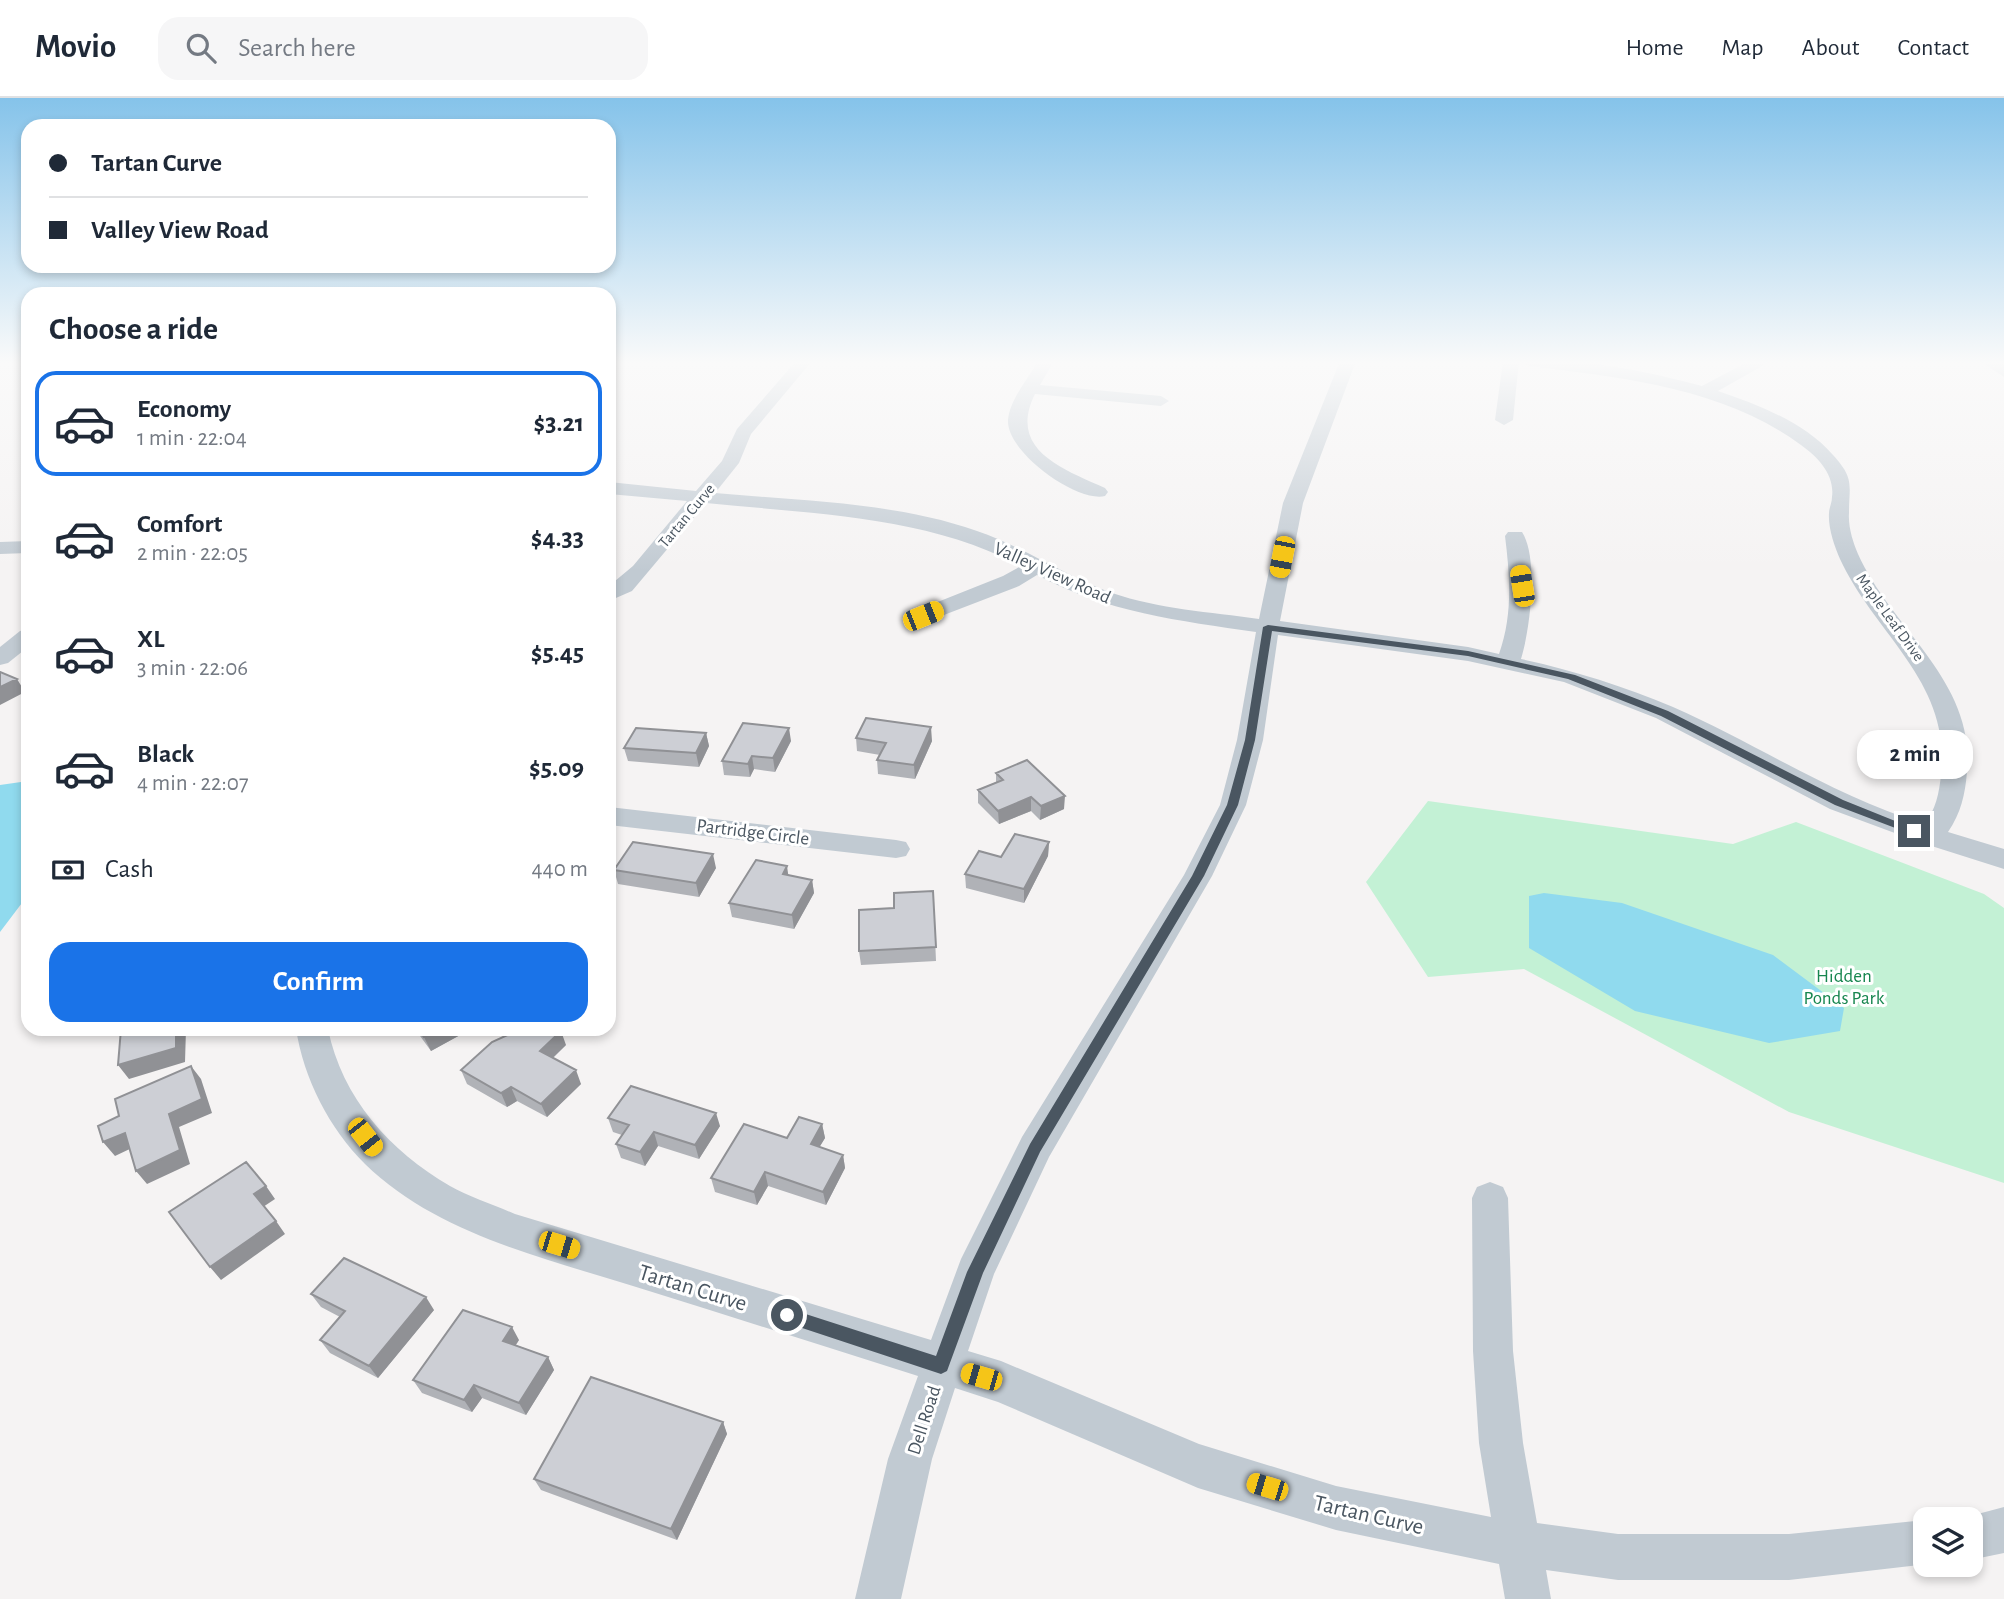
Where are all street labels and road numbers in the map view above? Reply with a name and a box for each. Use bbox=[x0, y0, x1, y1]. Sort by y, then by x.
street label: Tartan Curve bbox=[656, 481, 718, 551]
street label: Valley View Road bbox=[991, 539, 1114, 608]
street label: Maple Leaf Drive bbox=[1853, 571, 1927, 664]
street label: Partridge Circle bbox=[695, 816, 810, 849]
street label: Tartan Curve bbox=[636, 1261, 749, 1316]
street label: Dell Road bbox=[904, 1383, 945, 1457]
street label: Tartan Curve bbox=[1312, 1492, 1426, 1539]

